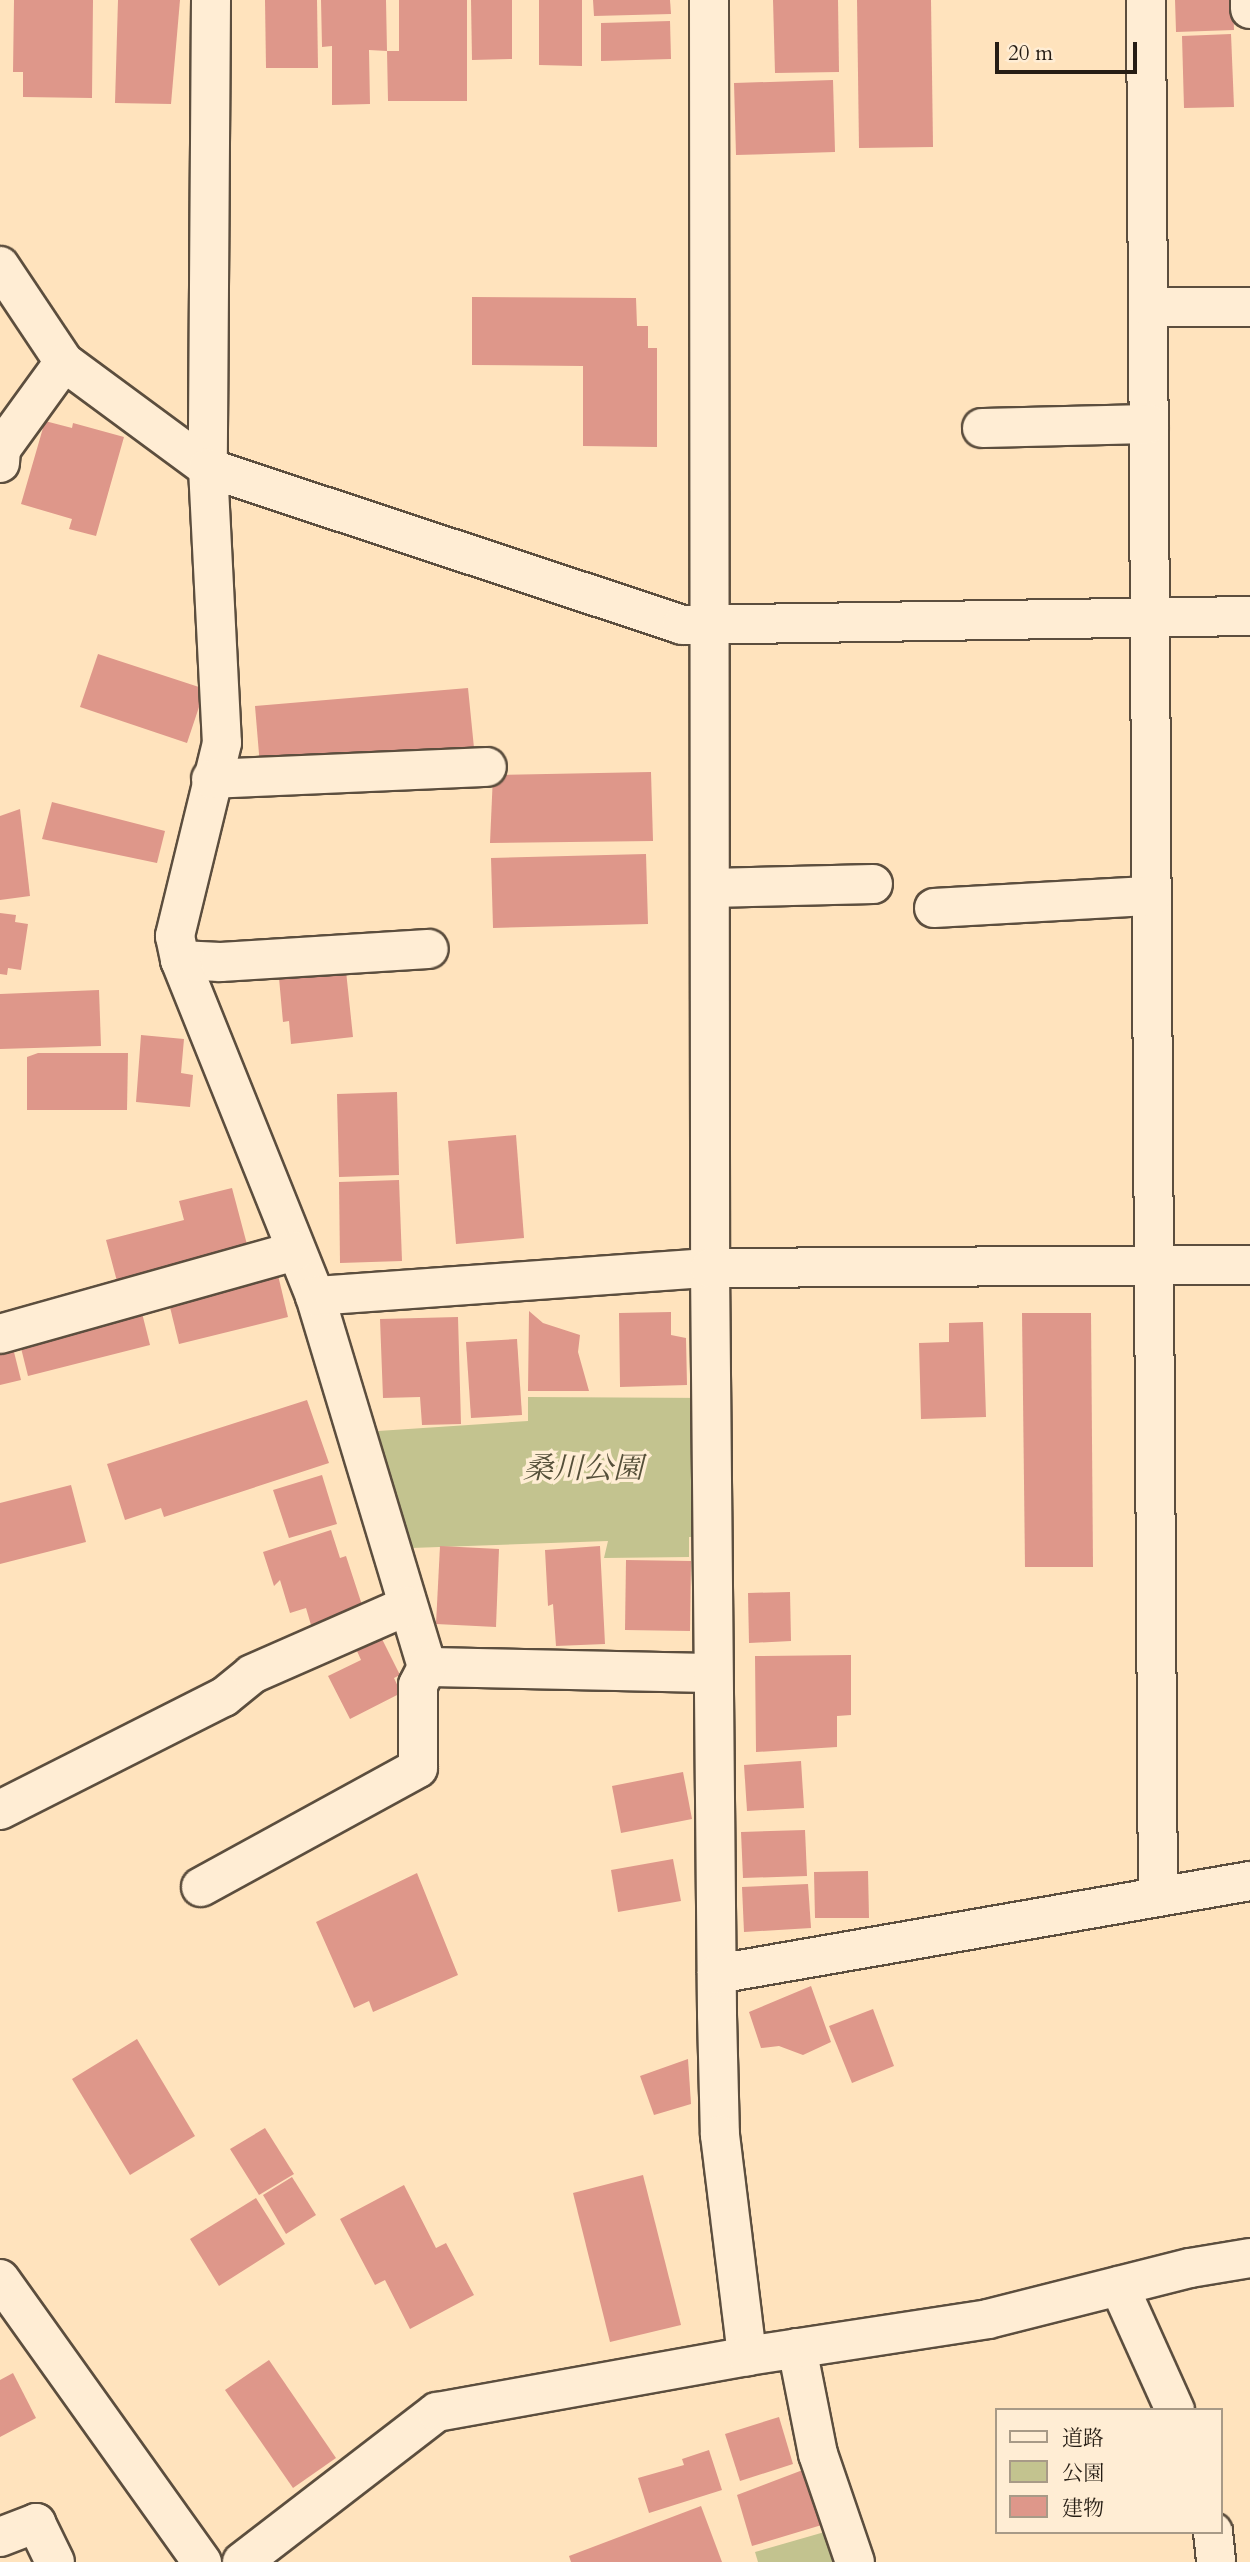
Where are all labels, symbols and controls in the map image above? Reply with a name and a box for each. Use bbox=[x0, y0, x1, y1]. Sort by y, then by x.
scale bar bbox=[998, 28, 1140, 72]
text: 20 m bbox=[1008, 39, 1053, 68]
park label: 桑川公園 bbox=[523, 1451, 643, 1487]
legend bbox=[995, 2408, 1222, 2534]
text: 道路 bbox=[1062, 2424, 1104, 2453]
text: 公園 bbox=[1062, 2459, 1104, 2488]
text: 建物 bbox=[1062, 2494, 1104, 2523]

